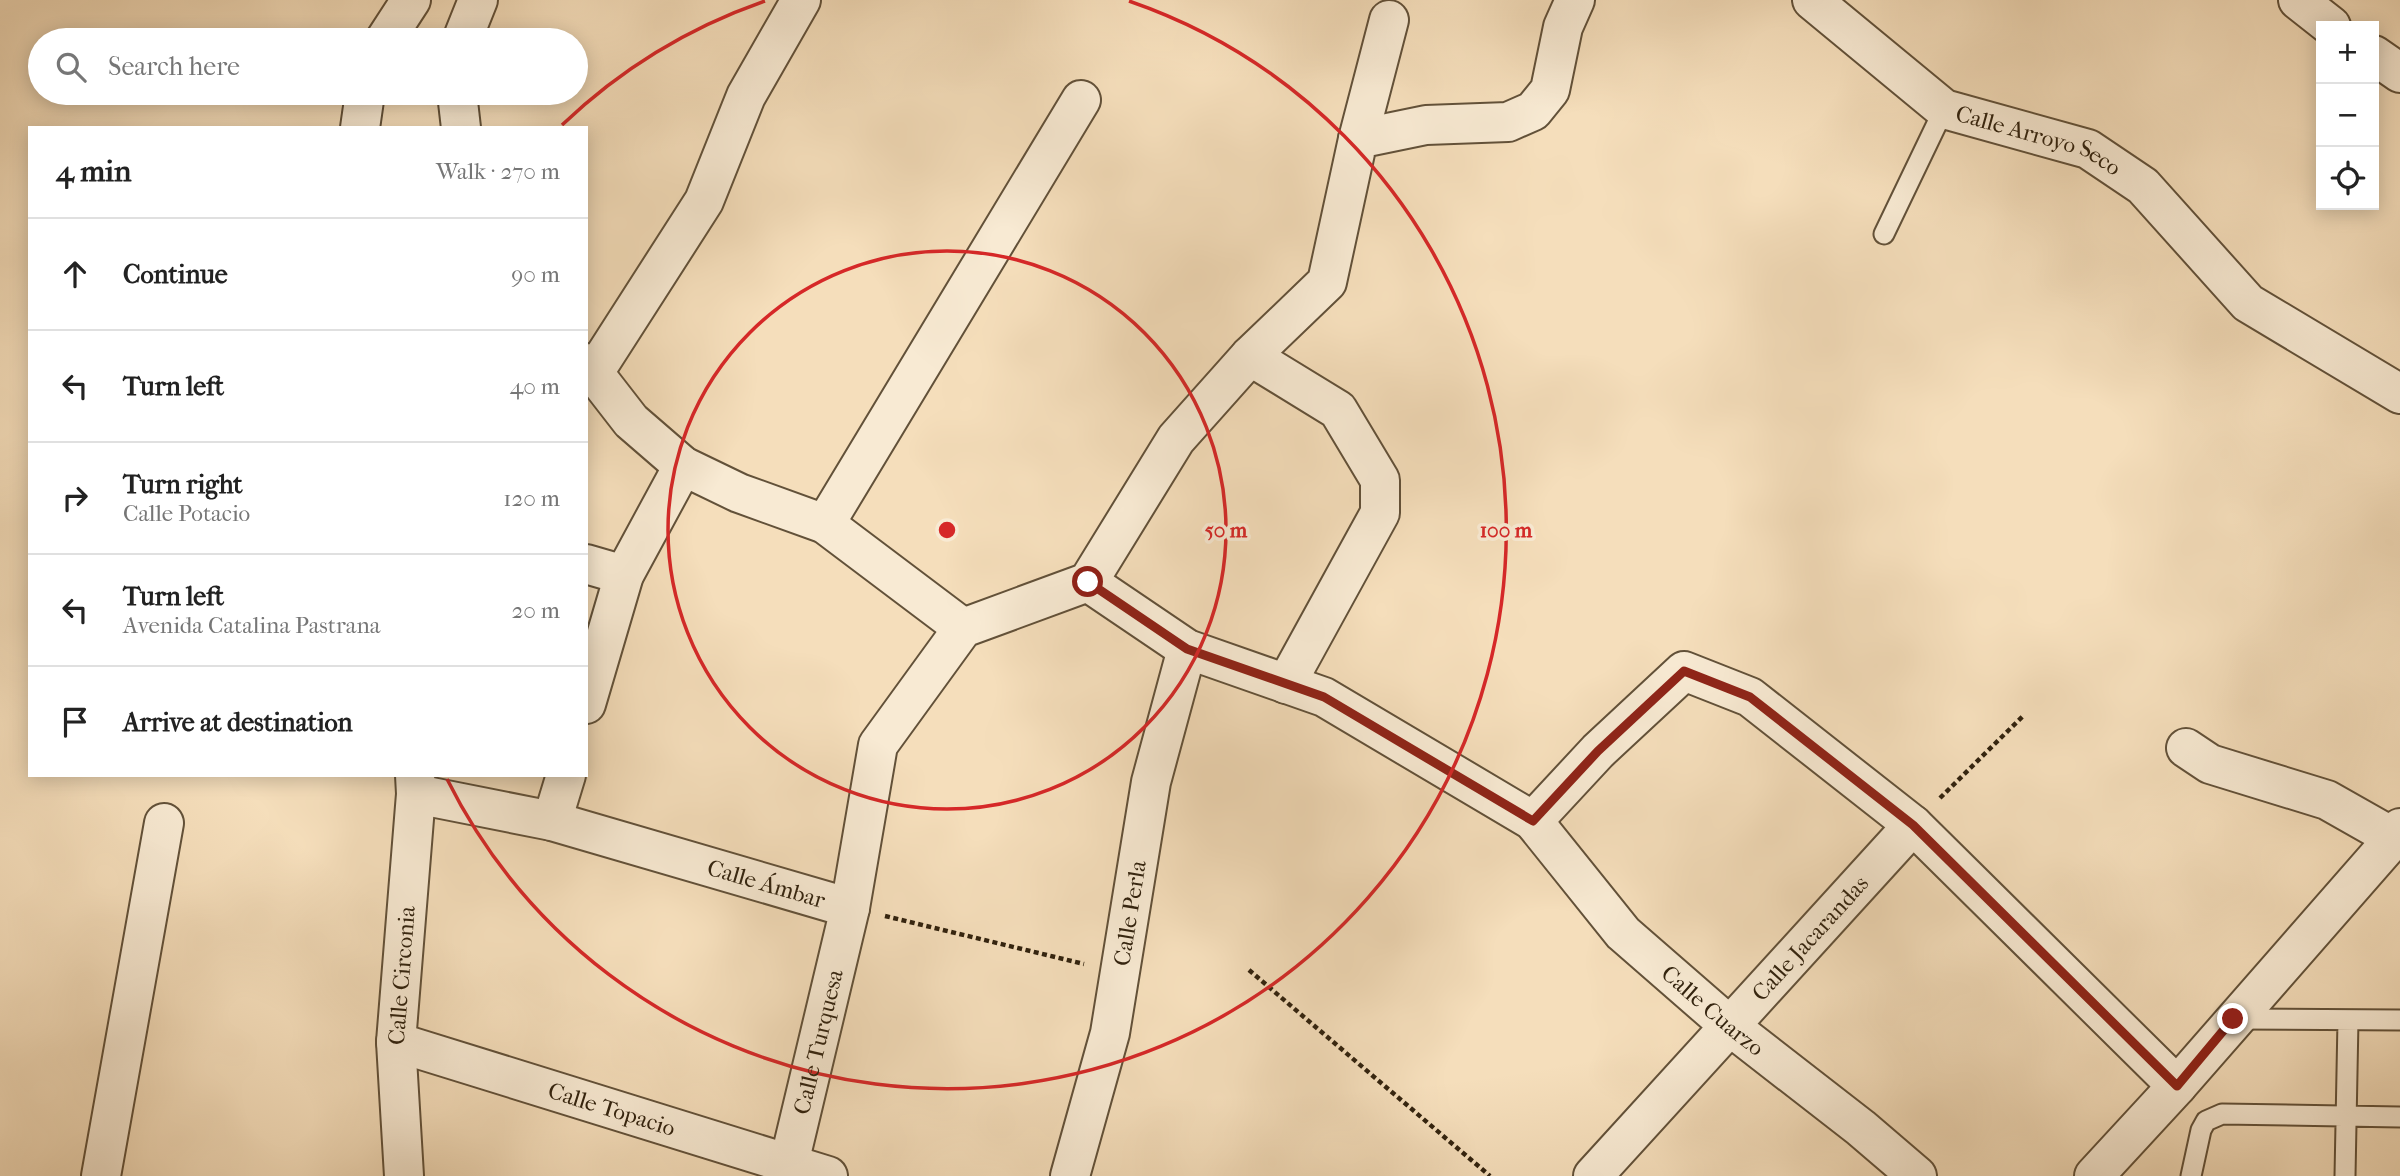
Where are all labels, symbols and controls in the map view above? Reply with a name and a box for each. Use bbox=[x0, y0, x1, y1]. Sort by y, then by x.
map controls bbox=[2316, 21, 2379, 210]
button: + bbox=[2316, 21, 2379, 84]
search box bbox=[28, 28, 588, 105]
icon: search bbox=[52, 48, 90, 86]
text: Search here bbox=[108, 51, 240, 82]
button: − bbox=[2316, 84, 2379, 147]
street label: Calle Arroyo Seco bbox=[1953, 99, 2126, 181]
button: locate bbox=[2316, 147, 2379, 210]
text: 4 min bbox=[56, 154, 131, 189]
text: Walk · 270 m bbox=[436, 158, 560, 185]
icon: ahead bbox=[56, 255, 94, 293]
text: Continue bbox=[123, 259, 228, 290]
text: 90 m bbox=[511, 261, 560, 288]
icon: left bbox=[56, 367, 94, 405]
text: Turn left bbox=[123, 371, 224, 402]
text: 40 m bbox=[510, 373, 560, 400]
text: Turn right bbox=[123, 469, 243, 500]
icon: right bbox=[56, 479, 94, 517]
text: 120 m bbox=[503, 485, 560, 512]
text: Calle Potacio bbox=[123, 500, 250, 527]
centre of rings bbox=[935, 518, 959, 542]
text: 50 m bbox=[1205, 518, 1248, 542]
text: 100 m bbox=[1480, 518, 1533, 542]
route start bbox=[1072, 566, 1103, 597]
text: Turn left bbox=[123, 581, 224, 612]
icon: left bbox=[56, 591, 94, 629]
text: 20 m bbox=[511, 597, 560, 624]
text: Avenida Catalina Pastrana bbox=[123, 612, 380, 639]
icon: arrive bbox=[56, 703, 94, 741]
text: Arrive at destination bbox=[123, 707, 353, 738]
street label: Calle Ámbar bbox=[704, 854, 829, 914]
street label: Calle Perla bbox=[1108, 858, 1152, 968]
street label: Calle Jacarandas bbox=[1746, 870, 1874, 1006]
street label: Calle Circonia bbox=[382, 905, 420, 1046]
street label: Calle Cuarzo bbox=[1656, 959, 1770, 1061]
street label: Calle Turquesa bbox=[788, 966, 848, 1117]
route end bbox=[2217, 1003, 2248, 1034]
street label: Calle Topacio bbox=[545, 1077, 679, 1141]

